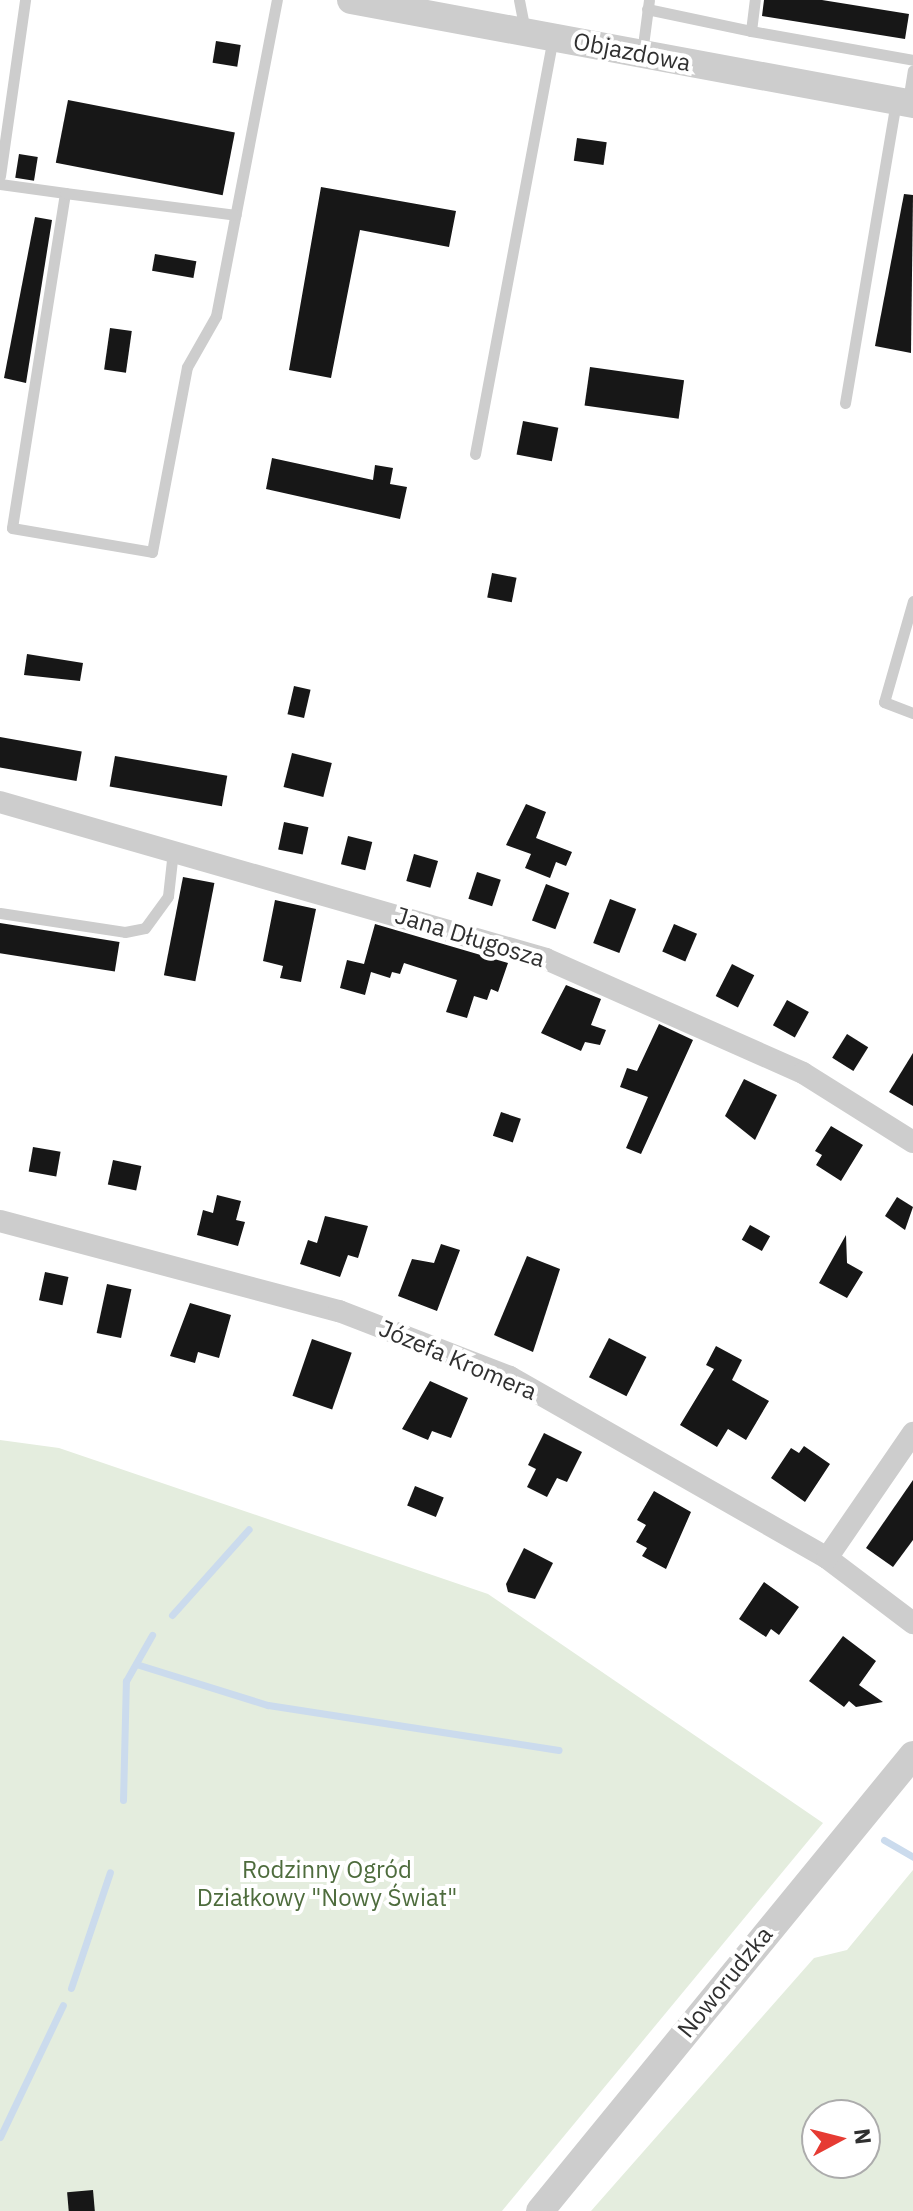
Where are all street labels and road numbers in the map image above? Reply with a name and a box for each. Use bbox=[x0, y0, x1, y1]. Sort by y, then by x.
street label: Objazdowa bbox=[571, 27, 693, 77]
street label: Jana Długosza bbox=[392, 901, 548, 973]
street label: Józefa Kromera bbox=[375, 1314, 541, 1406]
street label: Noworudzka bbox=[671, 1921, 779, 2043]

